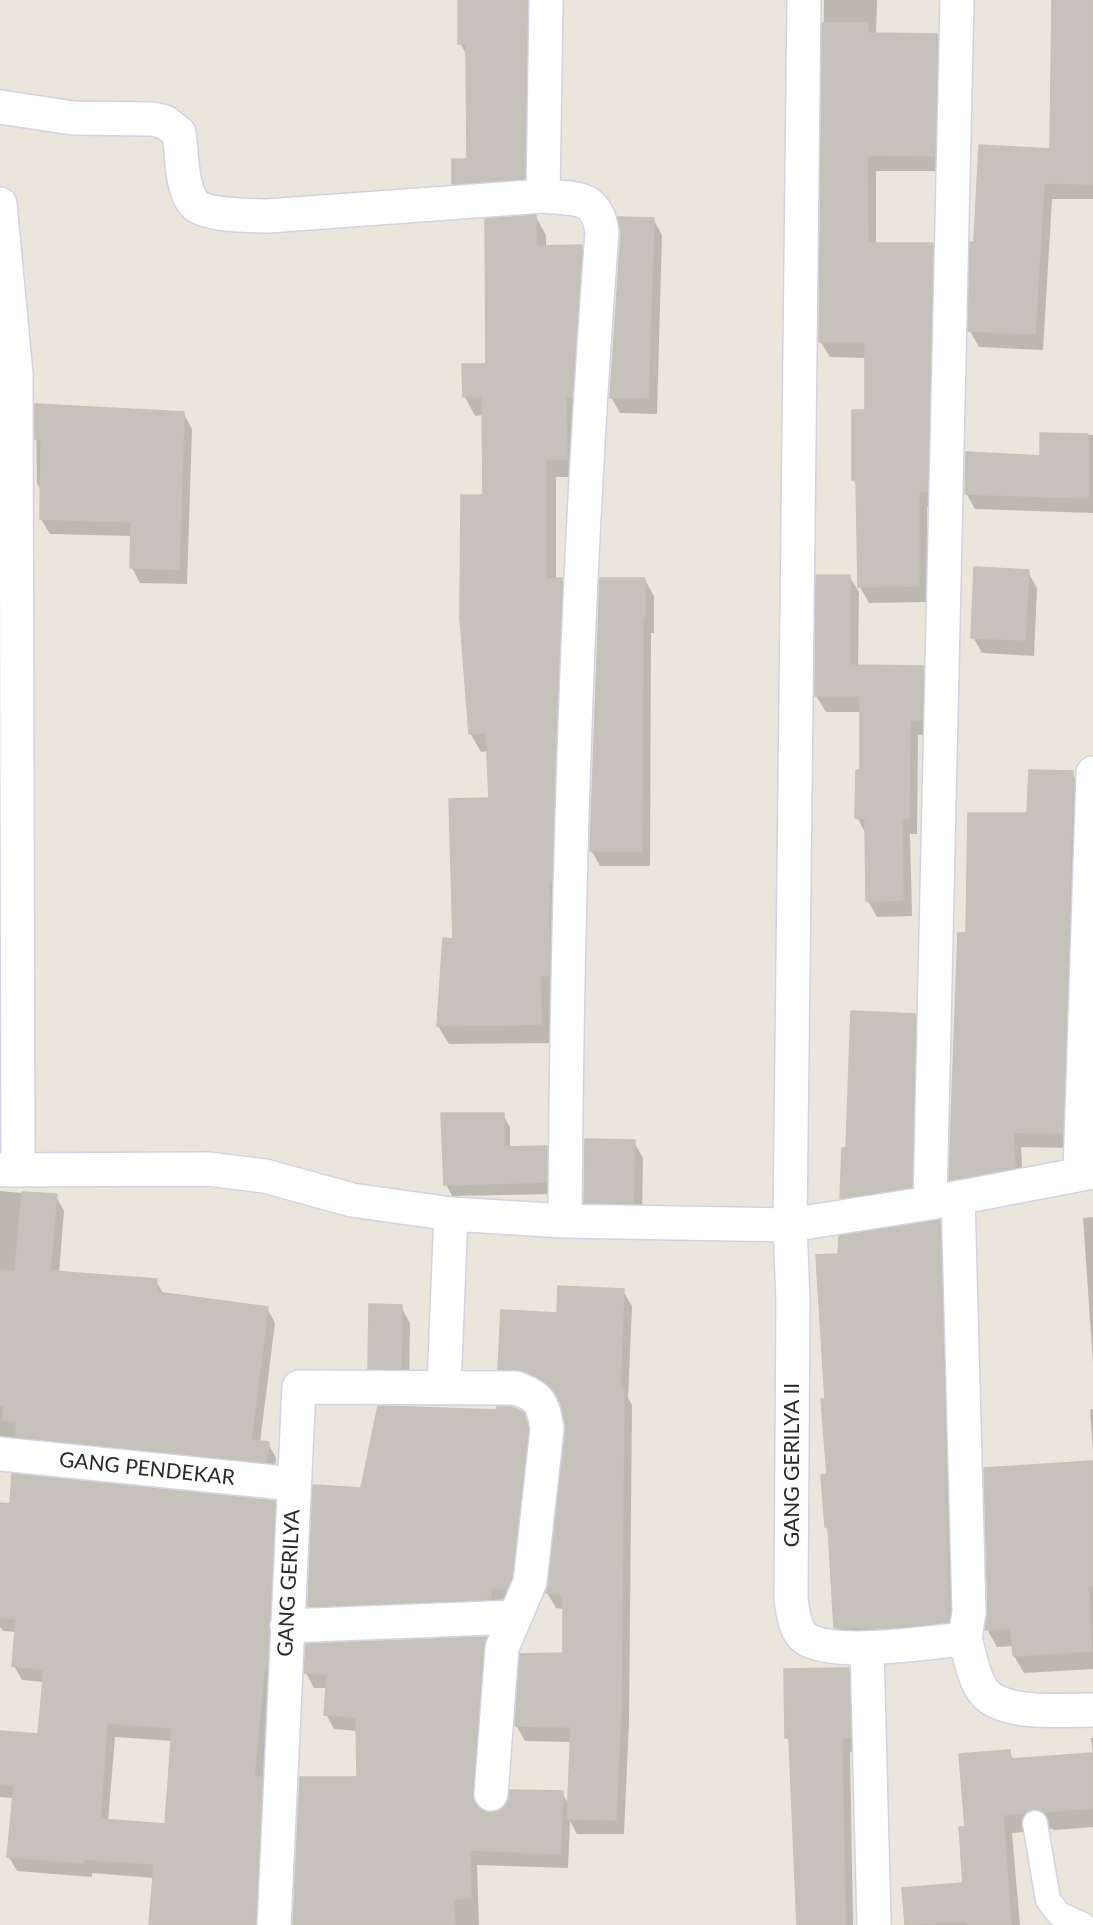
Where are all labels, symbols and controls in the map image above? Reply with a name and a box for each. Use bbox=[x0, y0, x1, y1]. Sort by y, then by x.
street label: GANG GERILYA II bbox=[779, 1383, 805, 1547]
street label: GANG PENDEKAR bbox=[58, 1447, 236, 1491]
street label: GANG GERILYA bbox=[273, 1509, 305, 1657]

